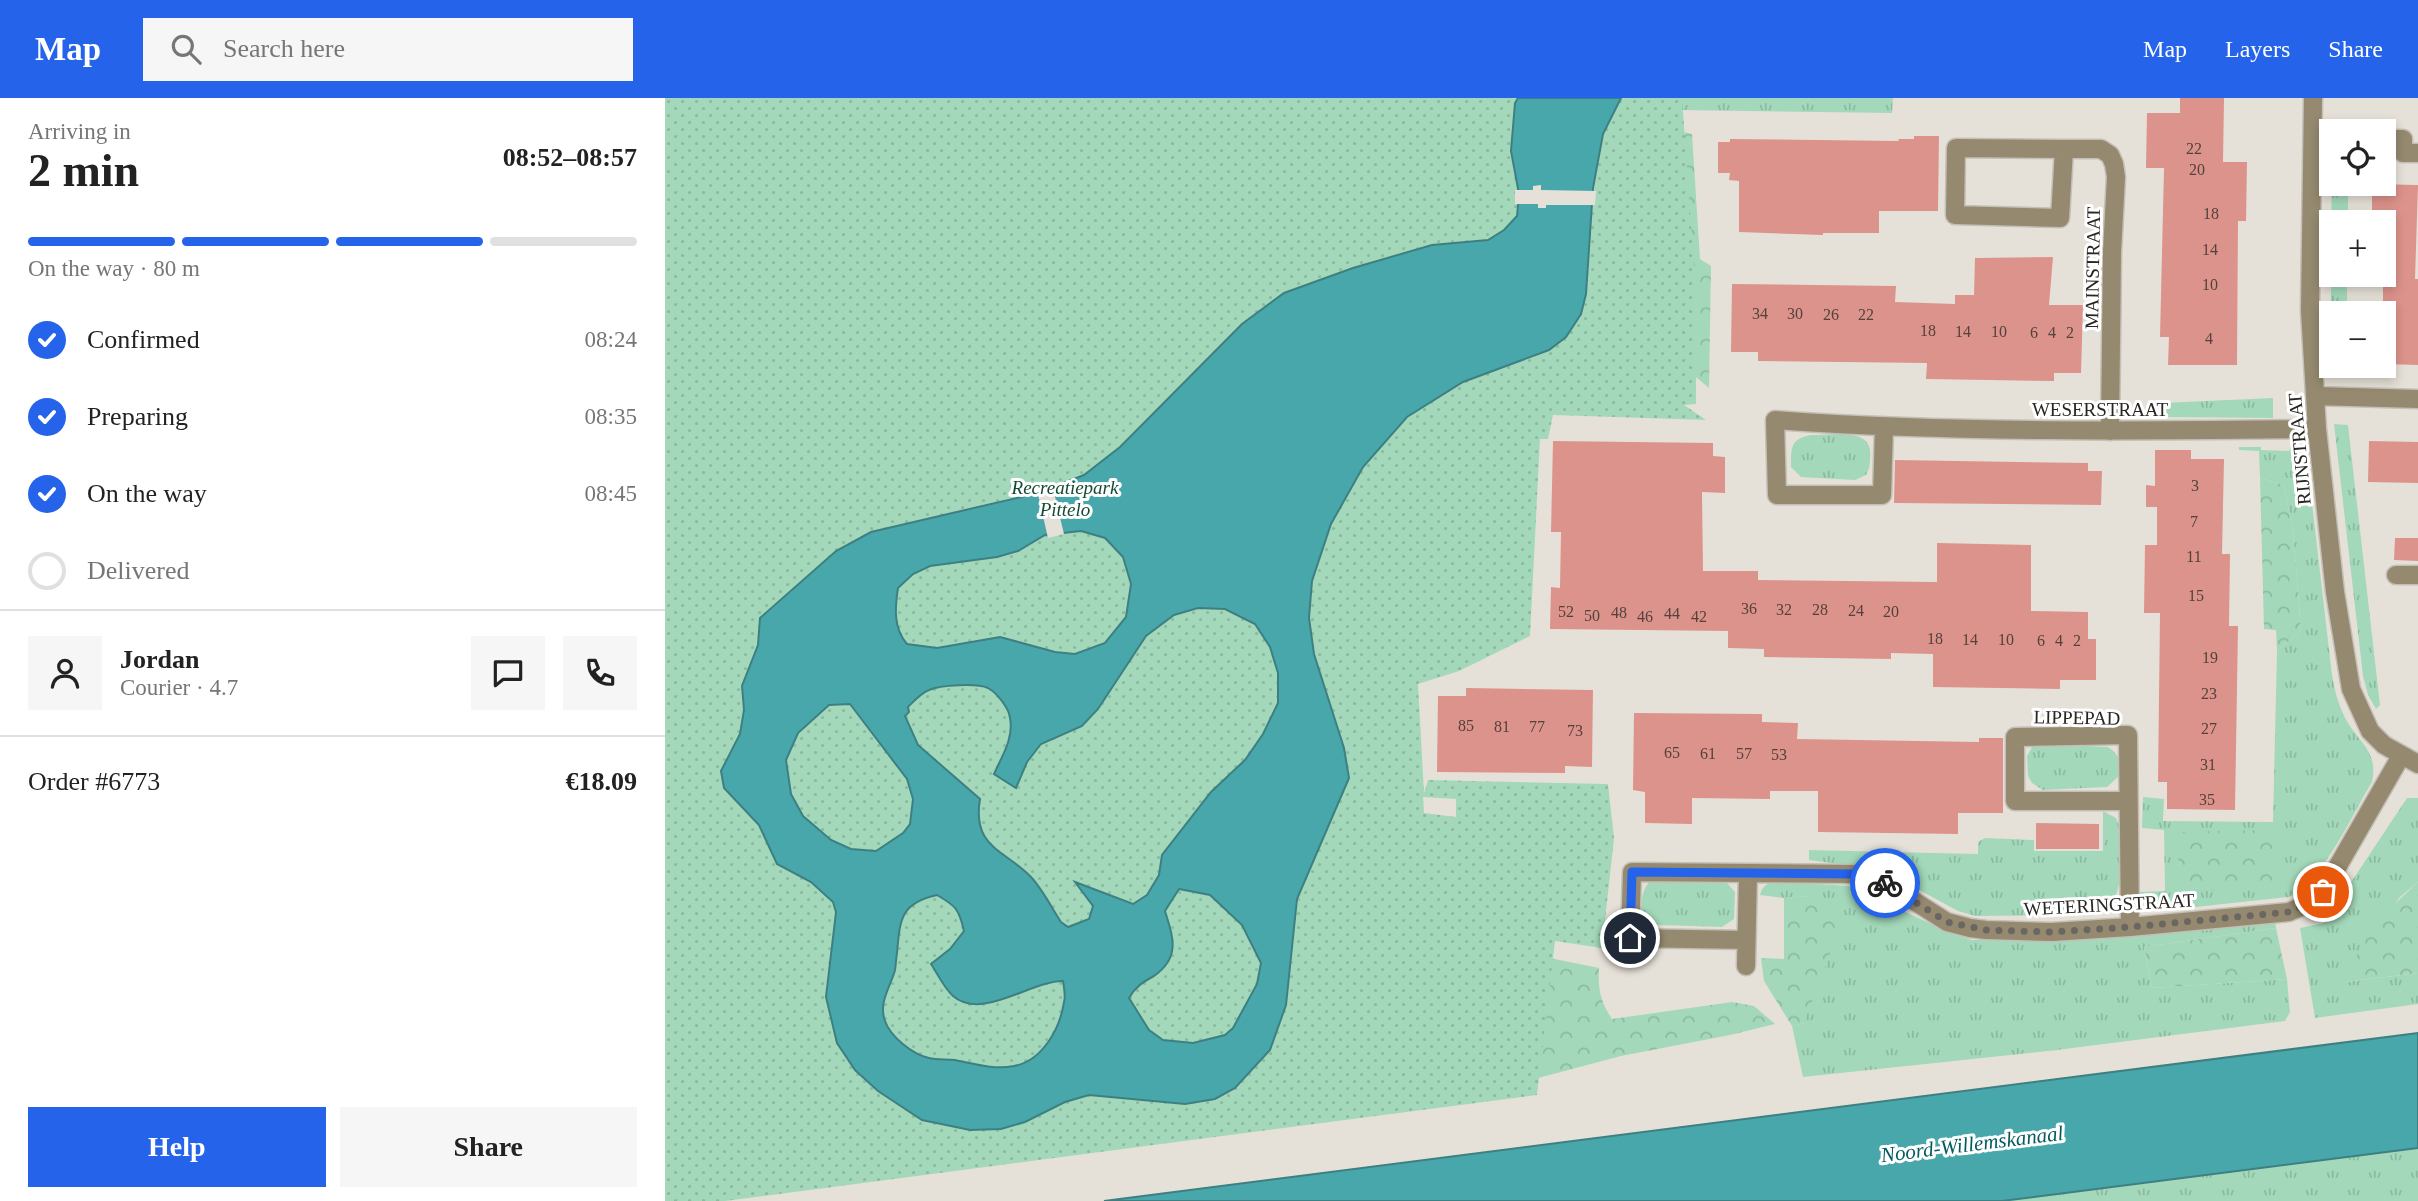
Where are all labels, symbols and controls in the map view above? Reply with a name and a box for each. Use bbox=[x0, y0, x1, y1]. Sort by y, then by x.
search box bbox=[143, 18, 633, 81]
icon: search bbox=[167, 30, 205, 68]
text: Map bbox=[35, 31, 101, 67]
text: Search here bbox=[223, 34, 345, 63]
text: Map bbox=[2143, 36, 2187, 62]
text: Layers bbox=[2225, 36, 2290, 62]
text: Share bbox=[2328, 36, 2383, 62]
text: Arriving in bbox=[28, 119, 131, 144]
map controls bbox=[2319, 119, 2396, 378]
button: locate bbox=[2319, 119, 2396, 196]
house number: 22 bbox=[2186, 140, 2202, 157]
text: 08:52–08:57 bbox=[503, 143, 637, 172]
text: 2 min bbox=[28, 145, 139, 196]
house number: 20 bbox=[2189, 161, 2205, 178]
house number: 18 bbox=[2203, 205, 2219, 222]
street label: MAINSTRAAT bbox=[2081, 206, 2104, 329]
button: + bbox=[2319, 210, 2396, 287]
house number: 14 bbox=[2202, 241, 2218, 258]
text: On the way · 80 m bbox=[28, 256, 200, 281]
house number: 10 bbox=[2202, 276, 2218, 293]
button: − bbox=[2319, 301, 2396, 378]
house number: 34 bbox=[1752, 305, 1768, 322]
house number: 30 bbox=[1787, 305, 1803, 322]
house number: 26 bbox=[1823, 306, 1839, 323]
house number: 22 bbox=[1858, 306, 1874, 323]
icon: check bbox=[28, 321, 66, 359]
house number: 18 bbox=[1920, 322, 1936, 339]
house number: 14 bbox=[1955, 323, 1971, 340]
house number: 10 bbox=[1991, 323, 2007, 340]
house number: 6 bbox=[2030, 324, 2038, 341]
house number: 4 bbox=[2048, 324, 2056, 341]
house number: 2 bbox=[2066, 324, 2074, 341]
text: Confirmed bbox=[87, 325, 200, 354]
text: 08:24 bbox=[585, 327, 637, 352]
house number: 4 bbox=[2205, 330, 2213, 347]
street label: RIJNSTRAAT bbox=[2284, 392, 2315, 506]
icon: check bbox=[28, 398, 66, 436]
street label: WESERSTRAAT bbox=[2032, 399, 2168, 420]
text: Preparing bbox=[87, 402, 188, 431]
text: 08:35 bbox=[585, 404, 637, 429]
icon: check bbox=[28, 475, 66, 513]
park label: Recreatiepark Pittelo bbox=[1011, 477, 1119, 520]
house number: 3 bbox=[2191, 477, 2199, 494]
text: On the way bbox=[87, 479, 207, 508]
text: 08:45 bbox=[585, 481, 637, 506]
house number: 7 bbox=[2190, 513, 2198, 530]
house number: 11 bbox=[2186, 548, 2202, 565]
text: Delivered bbox=[87, 556, 190, 585]
house number: 15 bbox=[2188, 587, 2204, 604]
house number: 36 bbox=[1741, 600, 1757, 617]
house number: 32 bbox=[1776, 601, 1792, 618]
house number: 28 bbox=[1812, 601, 1828, 618]
house number: 24 bbox=[1848, 602, 1864, 619]
house number: 52 bbox=[1558, 603, 1574, 620]
house number: 20 bbox=[1883, 603, 1899, 620]
house number: 48 bbox=[1611, 604, 1627, 621]
house number: 44 bbox=[1664, 605, 1680, 622]
house number: 50 bbox=[1584, 607, 1600, 624]
house number: 46 bbox=[1637, 608, 1653, 625]
house number: 42 bbox=[1691, 608, 1707, 625]
house number: 18 bbox=[1927, 630, 1943, 647]
house number: 14 bbox=[1962, 631, 1978, 648]
house number: 10 bbox=[1998, 631, 2014, 648]
house number: 6 bbox=[2037, 632, 2045, 649]
house number: 4 bbox=[2055, 632, 2063, 649]
house number: 2 bbox=[2073, 632, 2081, 649]
button: person bbox=[28, 636, 102, 710]
button: chat bbox=[471, 636, 545, 710]
button: phone bbox=[563, 636, 637, 710]
text: Jordan bbox=[120, 645, 199, 674]
house number: 19 bbox=[2202, 649, 2218, 666]
text: Courier · 4.7 bbox=[120, 675, 238, 700]
house number: 23 bbox=[2201, 685, 2217, 702]
street label: LIPPEPAD bbox=[2033, 706, 2121, 729]
house number: 85 bbox=[1458, 717, 1474, 734]
house number: 81 bbox=[1494, 718, 1510, 735]
house number: 77 bbox=[1529, 718, 1545, 735]
house number: 27 bbox=[2201, 720, 2217, 737]
house number: 73 bbox=[1567, 722, 1583, 739]
house number: 65 bbox=[1664, 744, 1680, 761]
house number: 61 bbox=[1700, 745, 1716, 762]
house number: 57 bbox=[1736, 745, 1752, 762]
house number: 53 bbox=[1771, 746, 1787, 763]
house number: 31 bbox=[2200, 756, 2216, 773]
text: Order #6773 bbox=[28, 767, 160, 796]
text: €18.09 bbox=[566, 767, 637, 796]
house number: 35 bbox=[2199, 791, 2215, 808]
courier bbox=[1850, 848, 1920, 918]
pin bbox=[2293, 862, 2353, 922]
icon: bike bbox=[1866, 864, 1904, 902]
icon: bag bbox=[2304, 873, 2342, 911]
street label: WETERINGSTRAAT bbox=[2023, 890, 2195, 919]
pin bbox=[1600, 908, 1660, 968]
icon: home bbox=[1611, 919, 1649, 957]
button: Help bbox=[28, 1107, 326, 1187]
button: Share bbox=[340, 1107, 637, 1187]
water label: Noord-Willemskanaal bbox=[1878, 1121, 2065, 1167]

